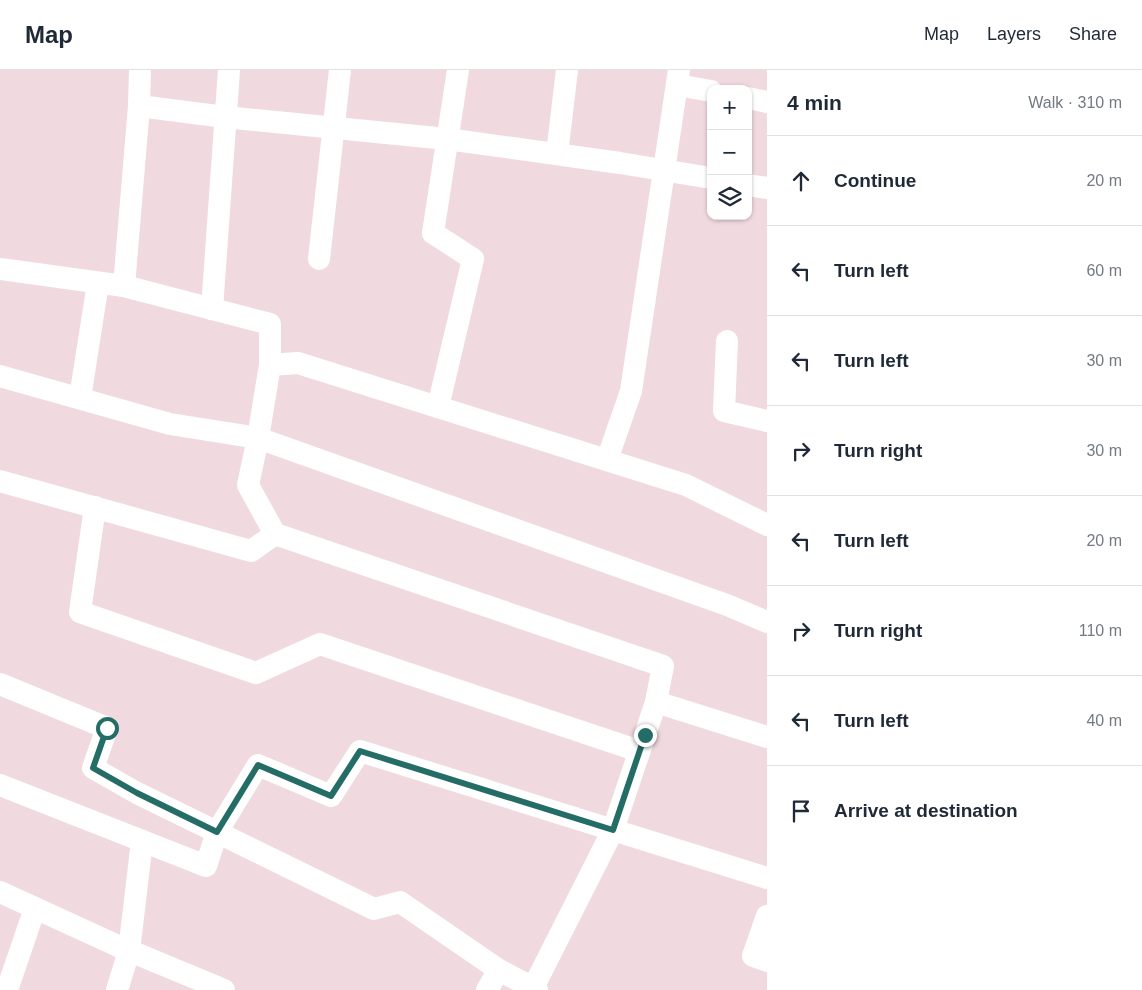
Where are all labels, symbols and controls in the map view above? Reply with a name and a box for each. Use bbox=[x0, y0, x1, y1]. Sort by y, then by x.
text: Map bbox=[25, 21, 73, 48]
text: Map bbox=[924, 24, 959, 44]
text: Layers bbox=[987, 24, 1041, 44]
text: Share bbox=[1069, 24, 1117, 44]
map controls bbox=[707, 85, 752, 220]
button: + bbox=[707, 85, 752, 130]
text: 4 min bbox=[787, 91, 842, 114]
text: Walk · 310 m bbox=[1028, 94, 1122, 111]
button: − bbox=[707, 130, 752, 175]
icon: ahead bbox=[787, 167, 815, 195]
text: Continue bbox=[834, 170, 916, 191]
text: 20 m bbox=[1086, 172, 1122, 189]
button: layers bbox=[707, 175, 752, 220]
icon: left bbox=[787, 257, 815, 285]
text: Turn left bbox=[834, 260, 909, 281]
text: 60 m bbox=[1086, 262, 1122, 279]
icon: left bbox=[787, 347, 815, 375]
text: Turn left bbox=[834, 350, 909, 371]
text: 30 m bbox=[1086, 352, 1122, 369]
icon: right bbox=[787, 437, 815, 465]
text: Turn right bbox=[834, 440, 922, 461]
text: 30 m bbox=[1086, 442, 1122, 459]
icon: left bbox=[787, 527, 815, 555]
text: Turn left bbox=[834, 530, 909, 551]
text: 20 m bbox=[1086, 532, 1122, 549]
icon: right bbox=[787, 617, 815, 645]
text: Turn right bbox=[834, 620, 922, 641]
text: 110 m bbox=[1079, 622, 1122, 639]
icon: left bbox=[787, 707, 815, 735]
text: Turn left bbox=[834, 710, 909, 731]
text: 40 m bbox=[1086, 712, 1122, 729]
route start bbox=[96, 717, 119, 740]
route end bbox=[634, 724, 657, 747]
icon: arrive bbox=[787, 797, 815, 825]
text: Arrive at destination bbox=[834, 800, 1018, 821]

